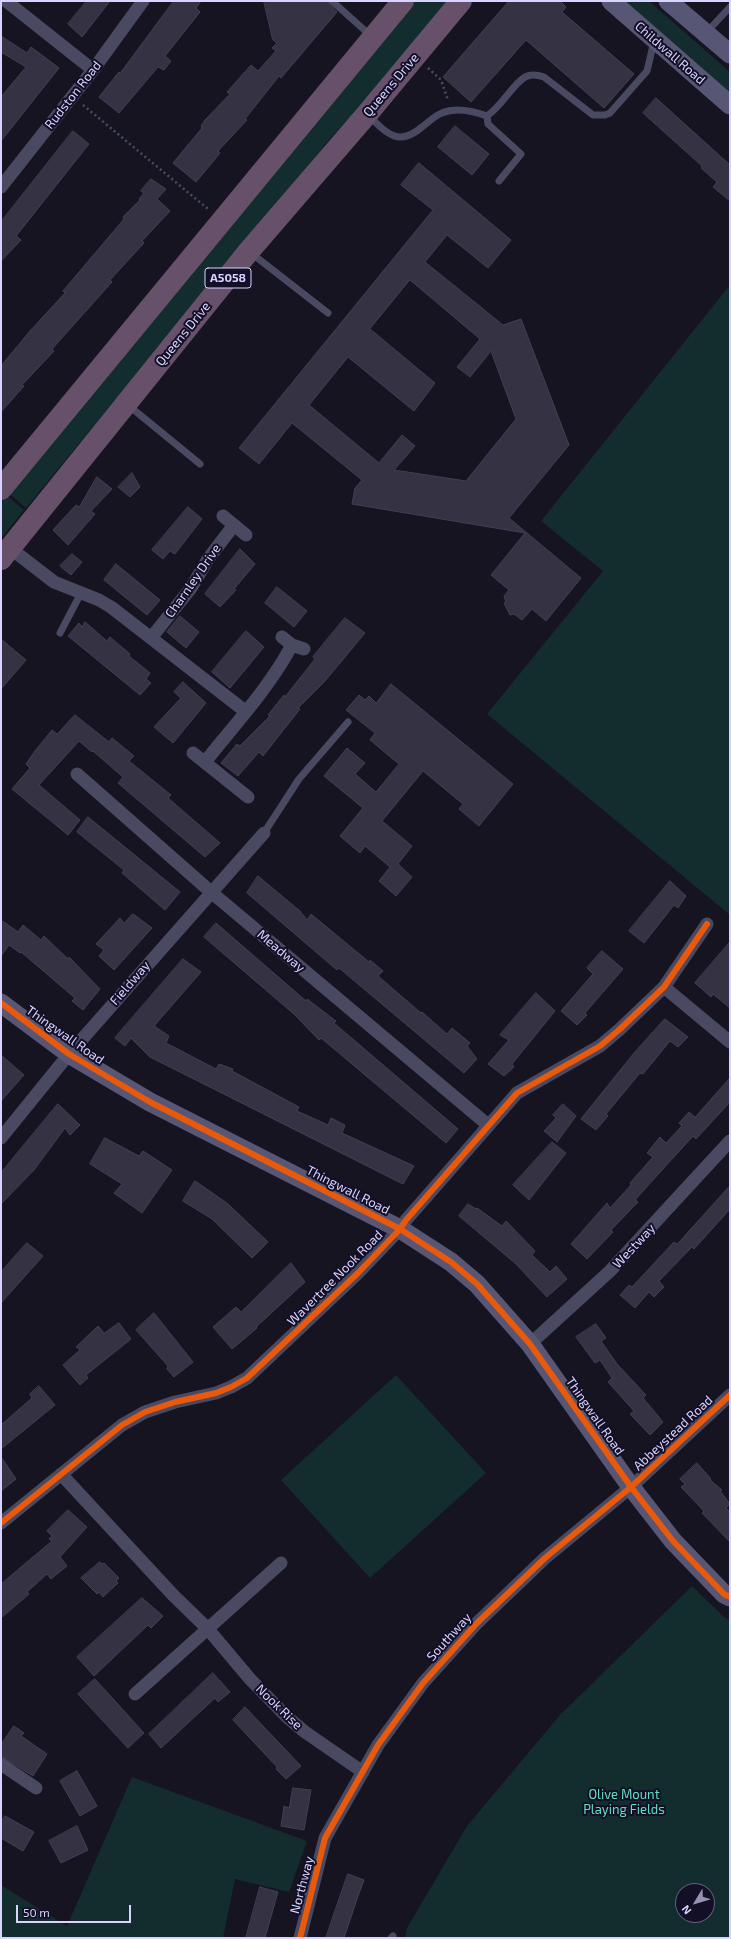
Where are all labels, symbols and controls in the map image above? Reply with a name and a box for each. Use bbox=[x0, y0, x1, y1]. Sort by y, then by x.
street label: Childwall Road bbox=[632, 18, 708, 88]
street label: Queens Drive bbox=[360, 50, 422, 120]
street label: Rudston Road bbox=[42, 58, 104, 132]
road number: A5058 bbox=[205, 268, 251, 288]
street label: Queens Drive bbox=[152, 299, 214, 369]
street label: Charnley Drive bbox=[162, 541, 224, 621]
street label: Meadway bbox=[254, 926, 308, 976]
street label: Fieldway bbox=[107, 958, 153, 1008]
street label: Thingwall Road bbox=[23, 1002, 107, 1068]
street label: Thingwall Road bbox=[304, 1162, 392, 1218]
street label: Westway bbox=[609, 1220, 659, 1272]
street label: Wavertree Nook Road bbox=[284, 1227, 386, 1329]
street label: Thingwall Road bbox=[562, 1374, 628, 1458]
street label: Abbeystead Road bbox=[630, 1392, 716, 1474]
street label: Southway bbox=[423, 1610, 475, 1664]
street label: Nook Rise bbox=[253, 1681, 305, 1733]
park label: Olive Mount Playing Fields bbox=[583, 1787, 665, 1818]
street label: Northway bbox=[287, 1855, 317, 1915]
north arrow bbox=[675, 1883, 715, 1923]
scale bar bbox=[18, 1897, 133, 1923]
text: N bbox=[678, 1903, 694, 1917]
text: 50 m bbox=[23, 1905, 50, 1919]

